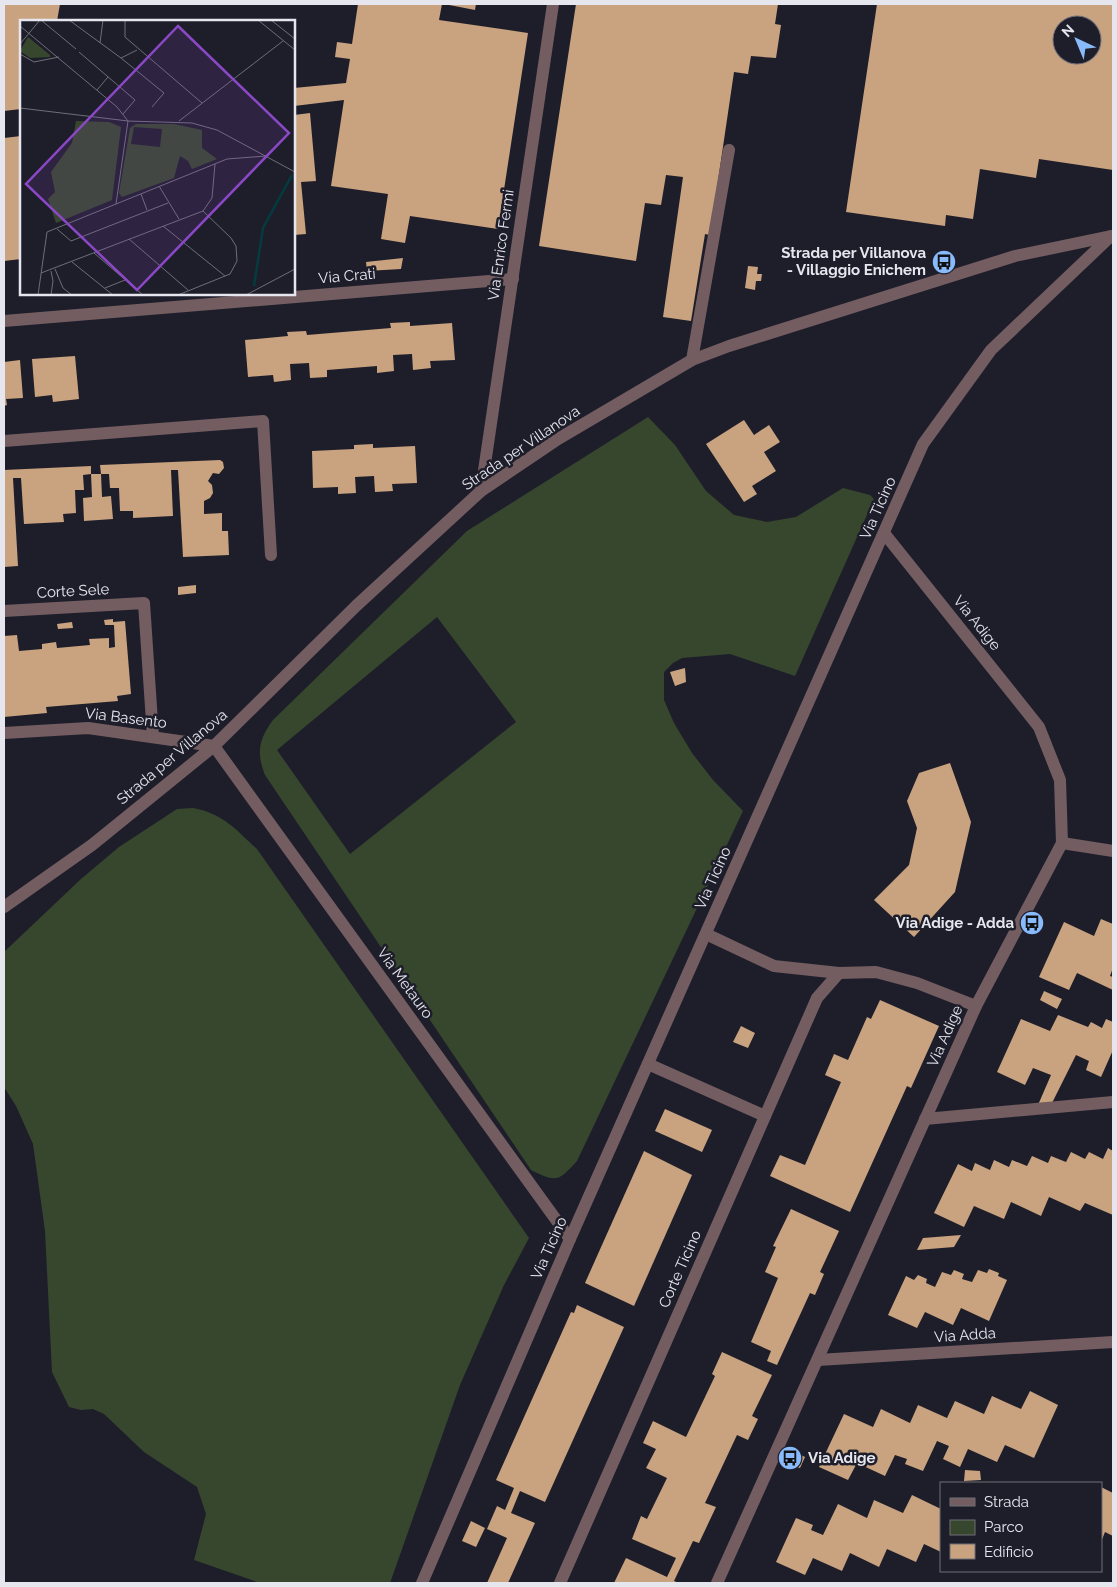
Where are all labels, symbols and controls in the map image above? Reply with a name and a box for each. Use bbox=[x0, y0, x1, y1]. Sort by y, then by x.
north arrow bbox=[1052, 15, 1102, 65]
inset map bbox=[20, 20, 295, 295]
text: N bbox=[1059, 21, 1077, 40]
street label: Via Enrico Fermi bbox=[484, 188, 518, 302]
place label: Strada per Villanova - Villaggio Enichem bbox=[781, 244, 926, 279]
bus stop icon: Strada per Villanova - Villaggio Enichem bbox=[931, 249, 957, 275]
street label: Via Crati bbox=[318, 265, 376, 287]
street label: Strada per Villanova bbox=[459, 402, 583, 494]
street label: Via Ticino bbox=[856, 474, 900, 542]
street label: Corte Sele bbox=[36, 580, 110, 602]
street label: Via Adige bbox=[949, 592, 1005, 654]
street label: Via Basento bbox=[84, 704, 168, 732]
street label: Strada per Villanova bbox=[113, 706, 231, 808]
street label: Via Ticino bbox=[691, 844, 735, 912]
bus stop icon: Via Adige - Adda bbox=[1019, 910, 1045, 936]
place label: Via Adige - Adda bbox=[896, 914, 1014, 932]
street label: Via Metauro bbox=[373, 944, 437, 1022]
street label: Via Adige bbox=[923, 1002, 967, 1070]
street label: Via Ticino bbox=[527, 1214, 571, 1282]
street label: Corte Ticino bbox=[655, 1227, 705, 1311]
street label: Via Adda bbox=[934, 1324, 996, 1346]
bus stop icon: Via Adige bbox=[777, 1445, 803, 1471]
place label: Via Adige bbox=[808, 1449, 876, 1467]
legend bbox=[940, 1482, 1102, 1572]
text: Strada bbox=[984, 1493, 1029, 1511]
text: Parco bbox=[984, 1518, 1024, 1536]
text: Edificio bbox=[984, 1543, 1034, 1561]

